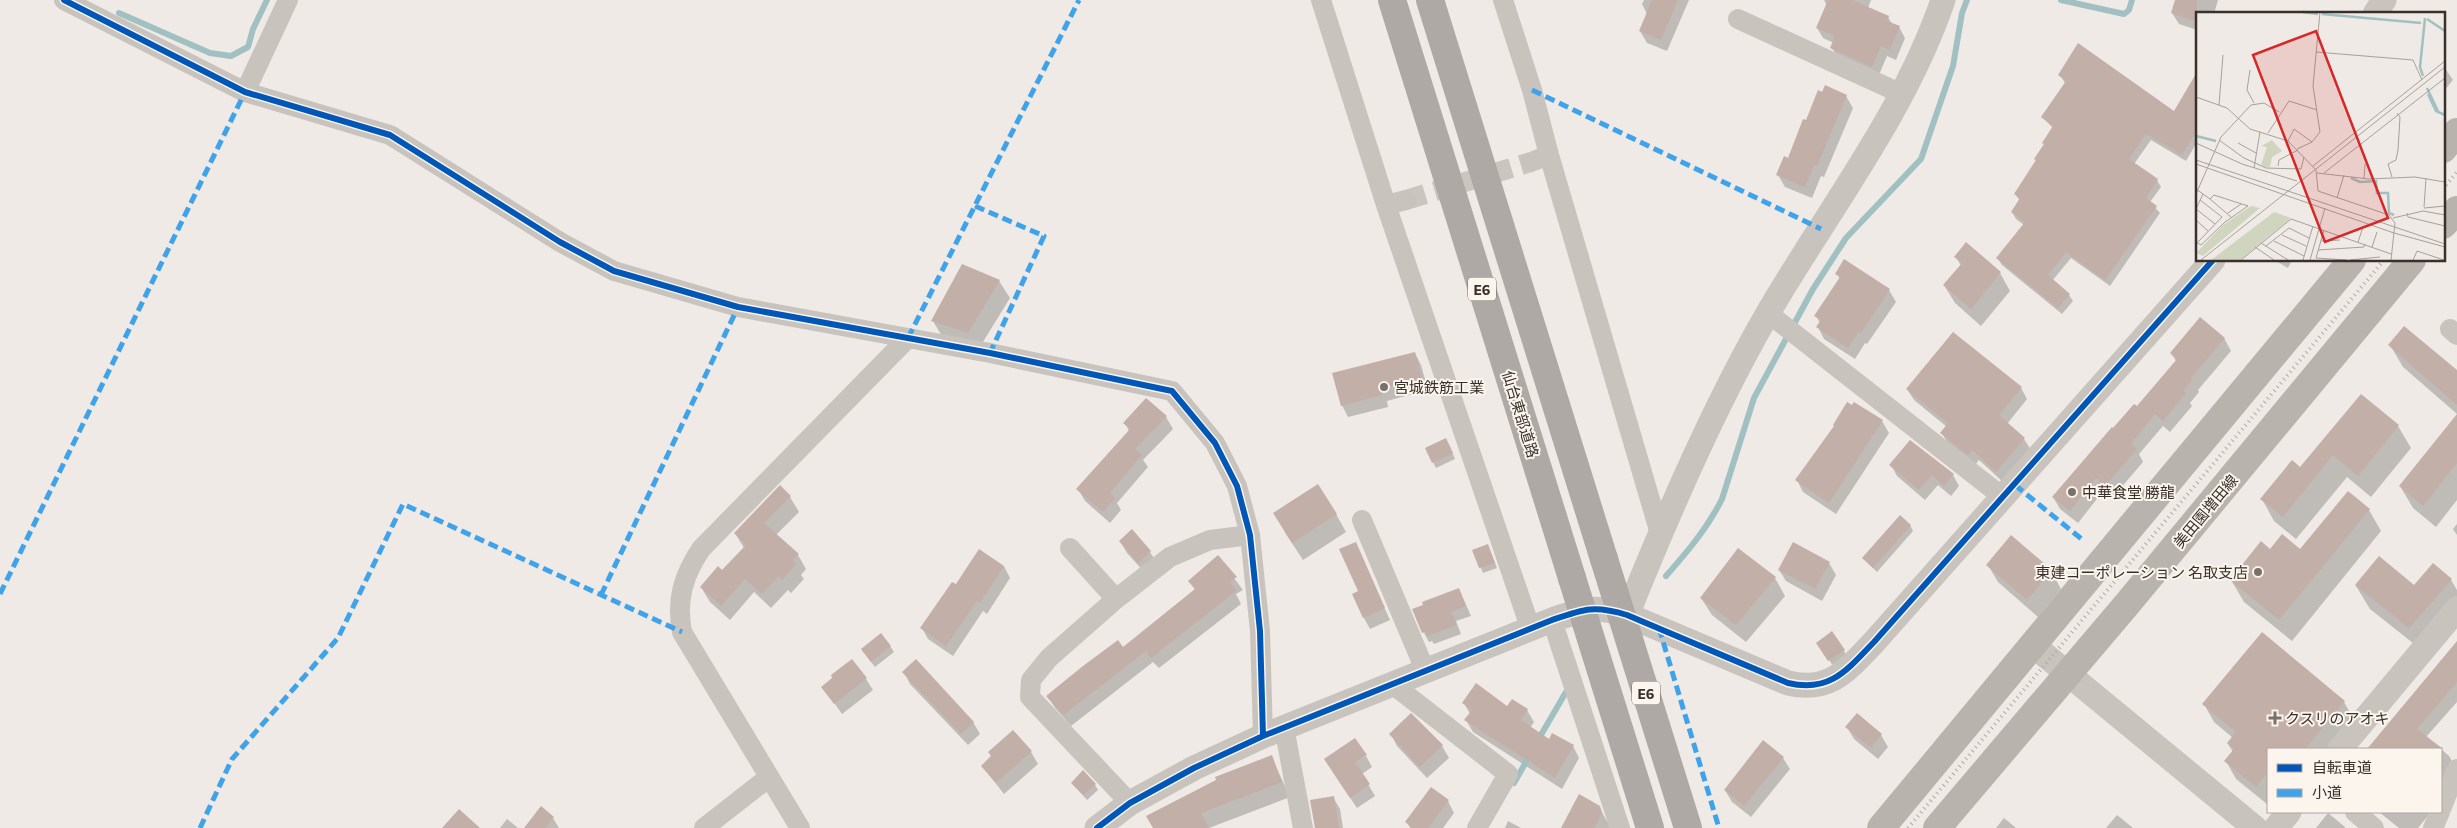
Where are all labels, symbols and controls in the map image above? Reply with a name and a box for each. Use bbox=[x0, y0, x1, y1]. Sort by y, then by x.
inset map bbox=[2196, 12, 2444, 261]
road number: E6 bbox=[1468, 278, 1496, 300]
street label: 仙台東部道路 bbox=[1499, 368, 1543, 460]
place label: 宮城鉄筋工業 bbox=[1394, 378, 1484, 396]
marker: 宮城鉄筋工業 bbox=[1378, 381, 1390, 393]
street label: 美田園増田線 bbox=[2169, 471, 2241, 551]
place label: 中華食堂 勝龍 bbox=[2082, 483, 2175, 501]
marker: 中華食堂 勝龍 bbox=[2066, 486, 2078, 498]
place label: 東建コーポレーション 名取支店 bbox=[2035, 563, 2248, 581]
marker: 東建コーポレーション 名取支店 bbox=[2252, 566, 2264, 578]
road number: E6 bbox=[1632, 681, 1660, 704]
place label: クスリのアオキ bbox=[2285, 709, 2390, 727]
marker: クスリのアオキ bbox=[2269, 712, 2281, 724]
legend bbox=[2267, 748, 2442, 813]
text: 自転車道 bbox=[2312, 758, 2372, 776]
text: 小道 bbox=[2312, 783, 2342, 801]

